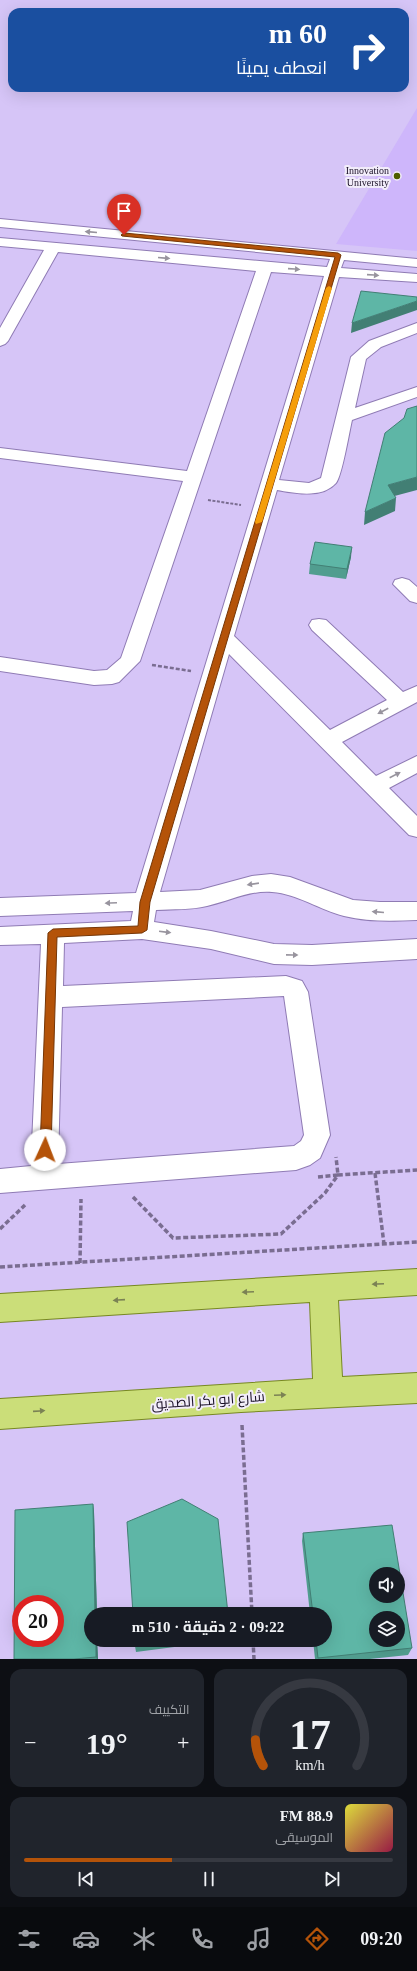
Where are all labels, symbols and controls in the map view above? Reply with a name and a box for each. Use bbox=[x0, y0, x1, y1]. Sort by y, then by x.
text: 60 m bbox=[269, 18, 327, 49]
icon: right bbox=[341, 24, 393, 76]
text: انعطف يمينًا bbox=[236, 58, 327, 78]
place label: Innovation University bbox=[346, 165, 389, 188]
marker: Innovation University bbox=[392, 171, 402, 181]
pin bbox=[107, 194, 141, 235]
icon: arrive bbox=[113, 200, 135, 222]
one-way arrow bbox=[85, 228, 97, 235]
one-way arrow bbox=[158, 254, 170, 261]
one-way arrow bbox=[288, 265, 300, 272]
one-way arrow bbox=[367, 271, 379, 278]
one-way arrow bbox=[377, 708, 388, 714]
one-way arrow bbox=[390, 772, 401, 778]
one-way arrow bbox=[247, 881, 259, 887]
one-way arrow bbox=[104, 900, 117, 906]
one-way arrow bbox=[372, 909, 384, 915]
one-way arrow bbox=[159, 929, 171, 936]
one-way arrow bbox=[286, 952, 299, 958]
position arrow bbox=[24, 1129, 66, 1171]
one-way arrow bbox=[372, 1281, 384, 1288]
one-way arrow bbox=[242, 1289, 254, 1296]
one-way arrow bbox=[113, 1297, 125, 1304]
street label: شارع ابو بكر الصديق bbox=[151, 1389, 265, 1413]
one-way arrow bbox=[274, 1392, 287, 1398]
one-way arrow bbox=[33, 1408, 45, 1415]
map controls bbox=[369, 1567, 405, 1647]
button: sound bbox=[369, 1567, 405, 1603]
speed limit sign: 20 bbox=[12, 1595, 64, 1647]
button: layers bbox=[369, 1611, 405, 1647]
text: 09:22 · 2 دقيقة · 510 m bbox=[132, 1619, 284, 1635]
text: التكييف bbox=[149, 1702, 190, 1717]
text: 17 bbox=[289, 1712, 331, 1758]
text: 19° bbox=[86, 1727, 128, 1760]
text: − bbox=[24, 1730, 36, 1755]
text: + bbox=[177, 1730, 190, 1755]
text: km/h bbox=[296, 1757, 325, 1773]
text: 88.9 FM bbox=[280, 1808, 333, 1824]
text: الموسيقى bbox=[275, 1830, 333, 1845]
icon: previous bbox=[75, 1868, 97, 1890]
icon: pause bbox=[198, 1868, 220, 1890]
icon: next bbox=[321, 1868, 343, 1890]
icon: filters bbox=[15, 1925, 43, 1953]
icon: car bbox=[72, 1925, 100, 1953]
icon: climate bbox=[130, 1925, 158, 1953]
icon: phone bbox=[188, 1925, 216, 1953]
icon: music bbox=[245, 1925, 273, 1953]
icon: directions bbox=[303, 1925, 331, 1953]
text: 09:20 bbox=[360, 1929, 402, 1949]

